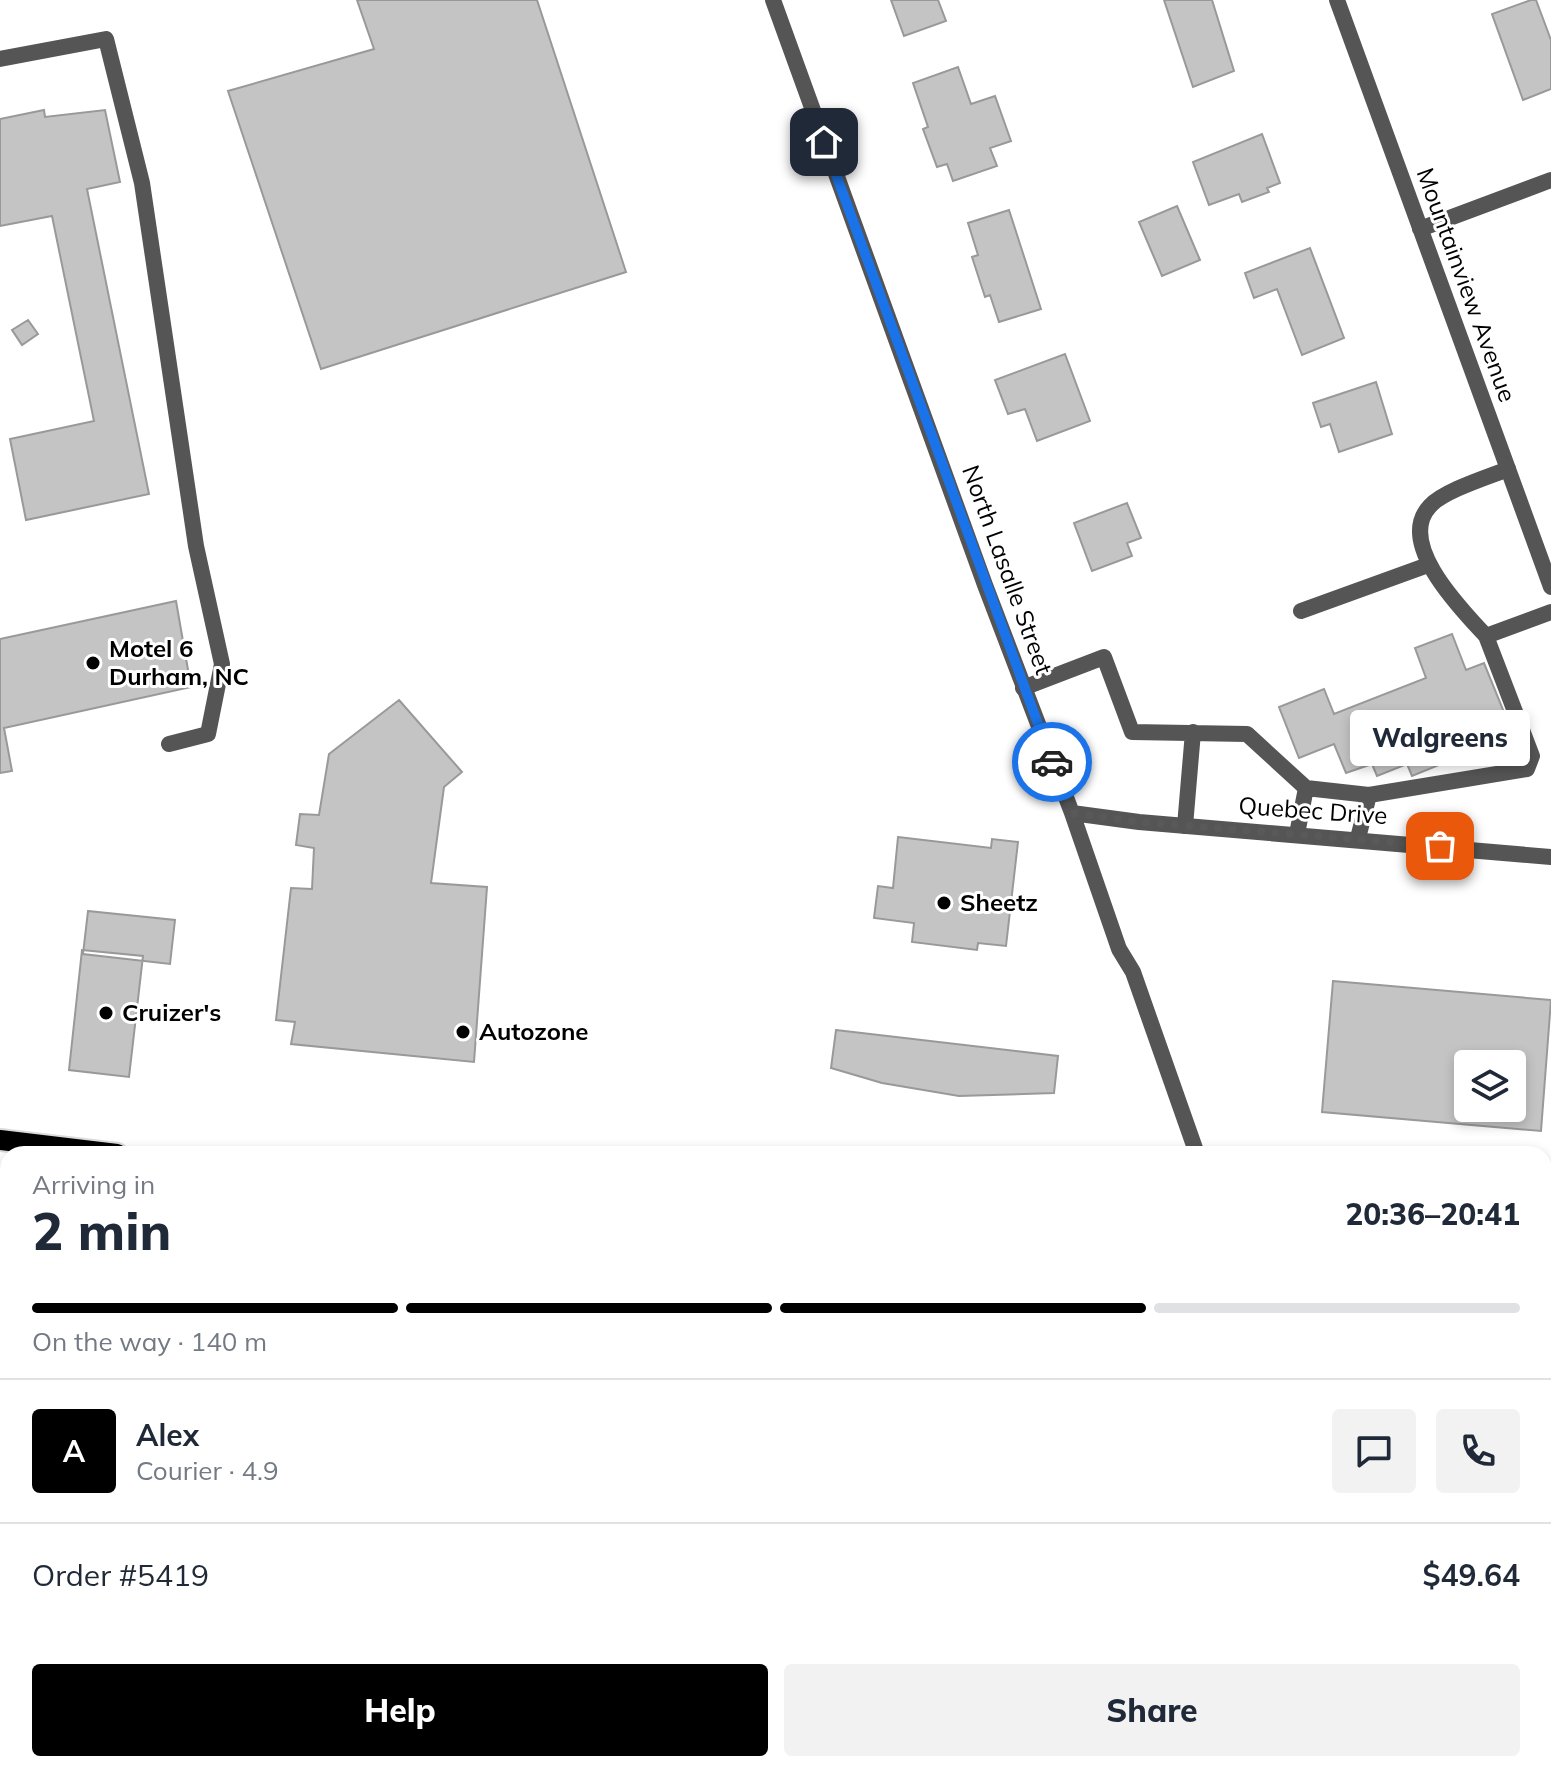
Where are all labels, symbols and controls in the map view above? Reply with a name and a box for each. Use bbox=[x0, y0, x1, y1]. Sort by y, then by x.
pin bbox=[790, 108, 858, 176]
icon: home bbox=[802, 120, 846, 164]
street label: Mountainview Avenue bbox=[1411, 164, 1523, 406]
street label: North Lasalle Street bbox=[956, 461, 1060, 678]
place label: Motel 6 Durham, NC bbox=[109, 633, 249, 691]
marker: Motel 6 Durham, NC bbox=[84, 654, 102, 672]
callout: Walgreens bbox=[1350, 710, 1530, 766]
text: Walgreens bbox=[1372, 721, 1508, 754]
courier bbox=[1012, 722, 1092, 802]
icon: car bbox=[1030, 740, 1074, 784]
street label: Quebec Drive bbox=[1238, 790, 1388, 830]
pin bbox=[1406, 812, 1474, 880]
icon: bag bbox=[1418, 824, 1462, 868]
place label: Sheetz bbox=[960, 887, 1038, 917]
marker: Sheetz bbox=[935, 894, 953, 912]
place label: Cruizer's bbox=[122, 997, 221, 1027]
marker: Cruizer's bbox=[97, 1004, 115, 1022]
place label: Autozone bbox=[479, 1016, 589, 1046]
marker: Autozone bbox=[454, 1023, 472, 1041]
map controls bbox=[1454, 1050, 1526, 1122]
button: layers bbox=[1454, 1050, 1526, 1122]
text: Arriving in bbox=[32, 1168, 155, 1201]
text: 20:36–20:41 bbox=[1345, 1195, 1520, 1233]
text: 2 min bbox=[32, 1198, 171, 1263]
text: On the way · 140 m bbox=[32, 1325, 267, 1358]
button: chat bbox=[1332, 1409, 1416, 1493]
button: phone bbox=[1436, 1409, 1520, 1493]
text: Alex bbox=[136, 1416, 199, 1454]
text: A bbox=[63, 1432, 85, 1470]
text: Courier · 4.9 bbox=[136, 1454, 279, 1487]
text: Order #5419 bbox=[32, 1556, 209, 1594]
text: $49.64 bbox=[1423, 1556, 1520, 1594]
button: Help bbox=[32, 1664, 768, 1756]
button: Share bbox=[784, 1664, 1520, 1756]

